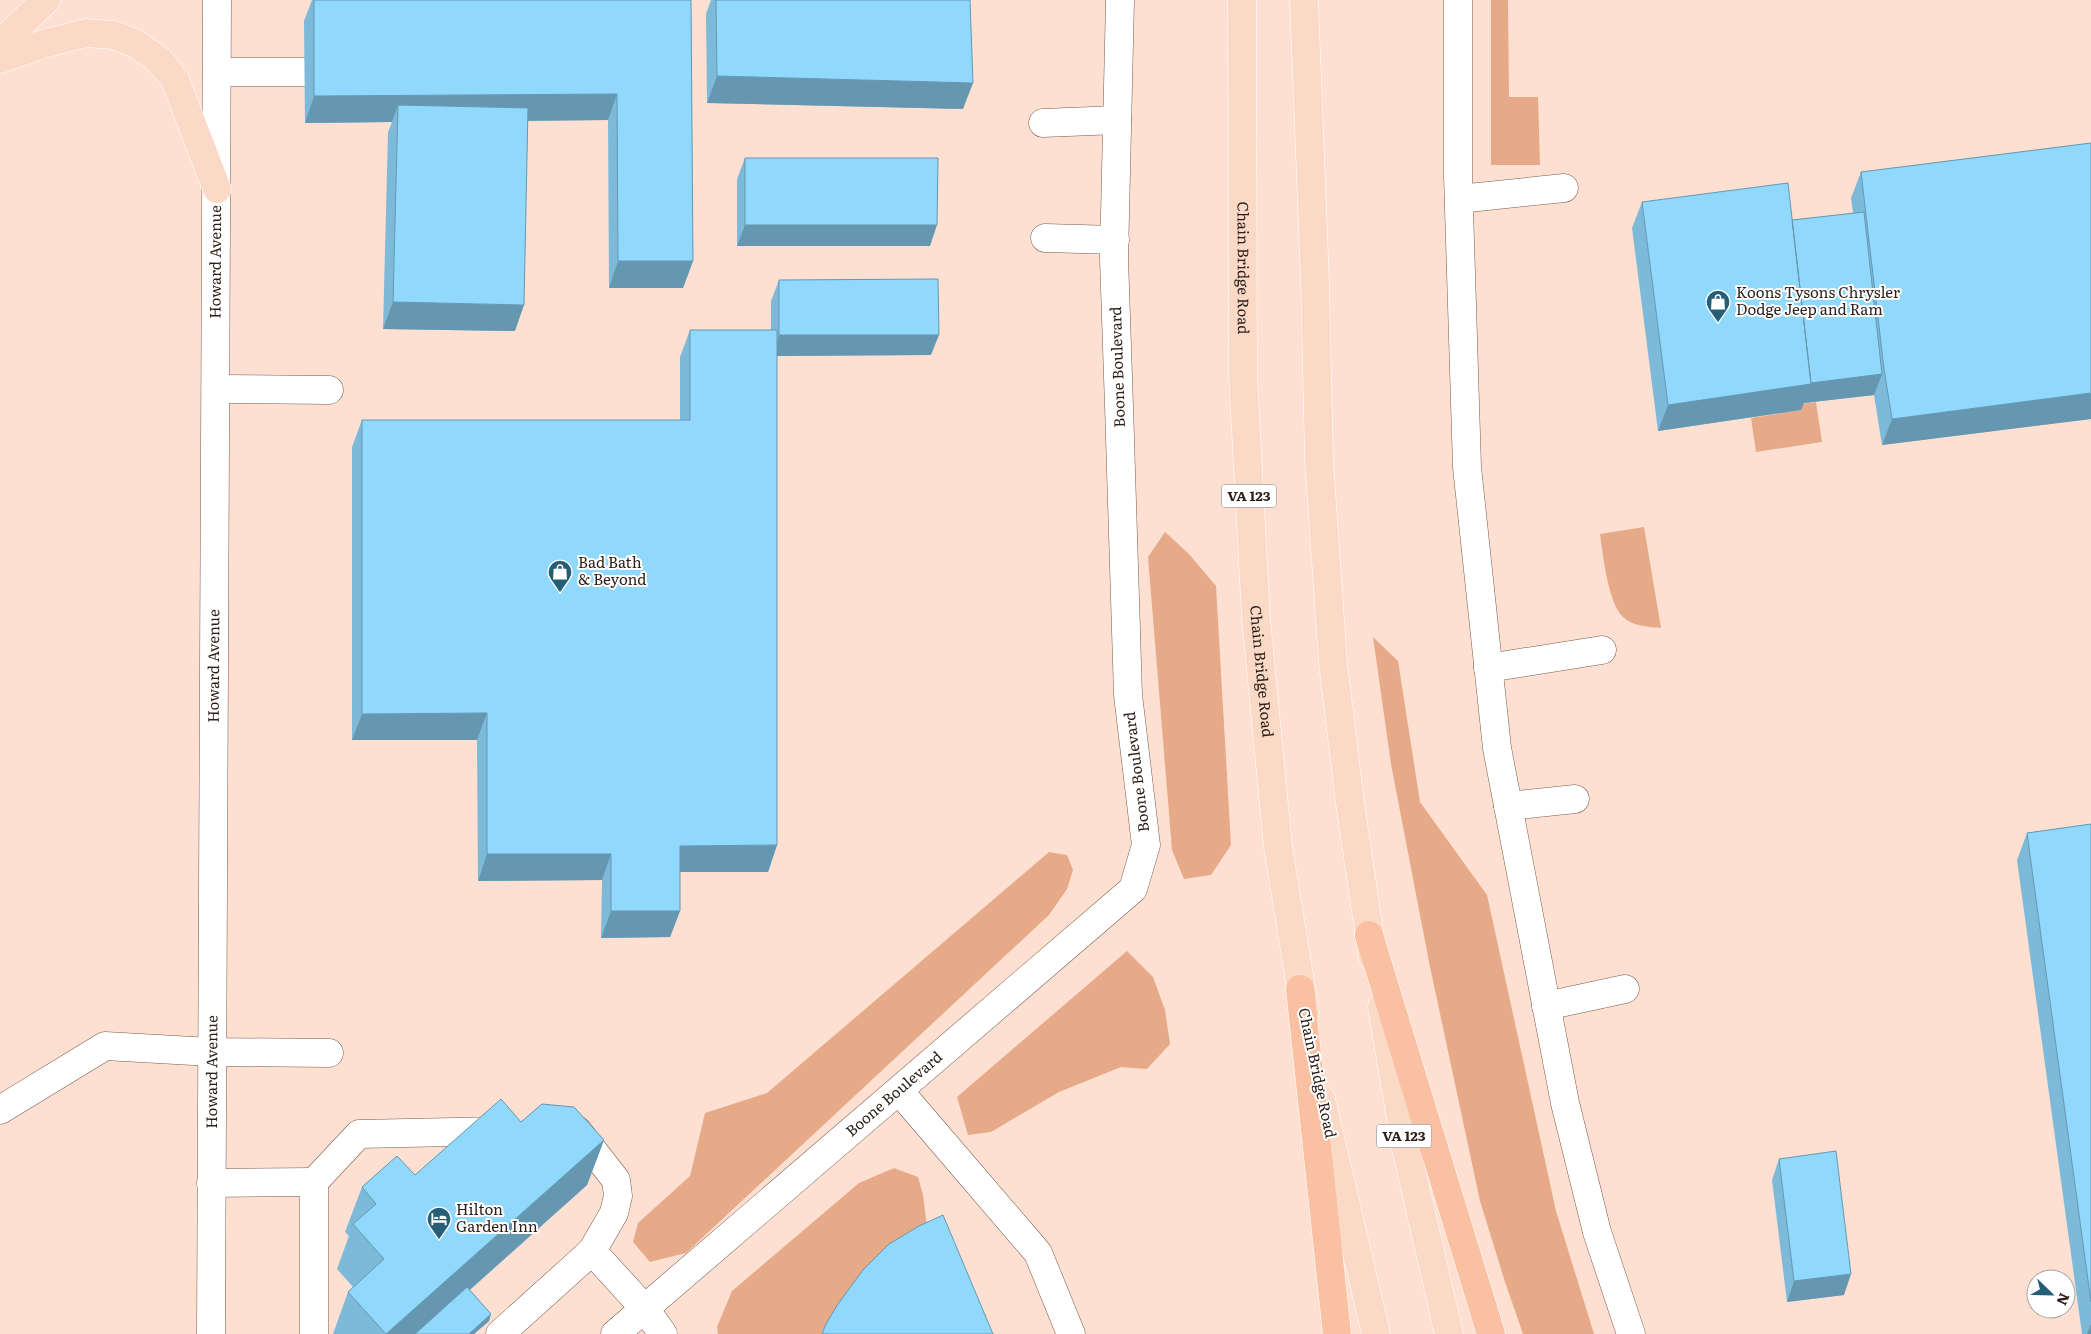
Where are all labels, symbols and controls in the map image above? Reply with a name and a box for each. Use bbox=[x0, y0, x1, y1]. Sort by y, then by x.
street label: Chain Bridge Road bbox=[1233, 202, 1256, 334]
street label: Howard Avenue bbox=[203, 205, 226, 319]
place label: Koons Tysons Chrysler Dodge Jeep and Ram bbox=[1736, 280, 1900, 320]
shop icon: Koons Tysons Chrysler Dodge Jeep and Ram bbox=[1705, 289, 1731, 323]
street label: Boone Boulevard bbox=[1103, 306, 1130, 428]
road number: VA 123 bbox=[1222, 484, 1276, 508]
place label: Bad Bath & Beyond bbox=[578, 550, 647, 590]
shop icon: Bad Bath & Beyond bbox=[547, 559, 573, 593]
street label: Chain Bridge Road bbox=[1245, 605, 1280, 738]
street label: Howard Avenue bbox=[201, 609, 224, 723]
street label: Boone Boulevard bbox=[1117, 711, 1154, 834]
street label: Chain Bridge Road bbox=[1293, 1005, 1344, 1140]
street label: Howard Avenue bbox=[199, 1015, 222, 1129]
street label: Boone Boulevard bbox=[840, 1045, 947, 1141]
road number: VA 123 bbox=[1376, 1124, 1432, 1148]
place label: Hilton Garden Inn bbox=[456, 1197, 538, 1237]
hotel icon: Hilton Garden Inn bbox=[426, 1206, 452, 1240]
north arrow bbox=[2026, 1269, 2076, 1319]
text: N bbox=[2052, 1290, 2075, 1309]

